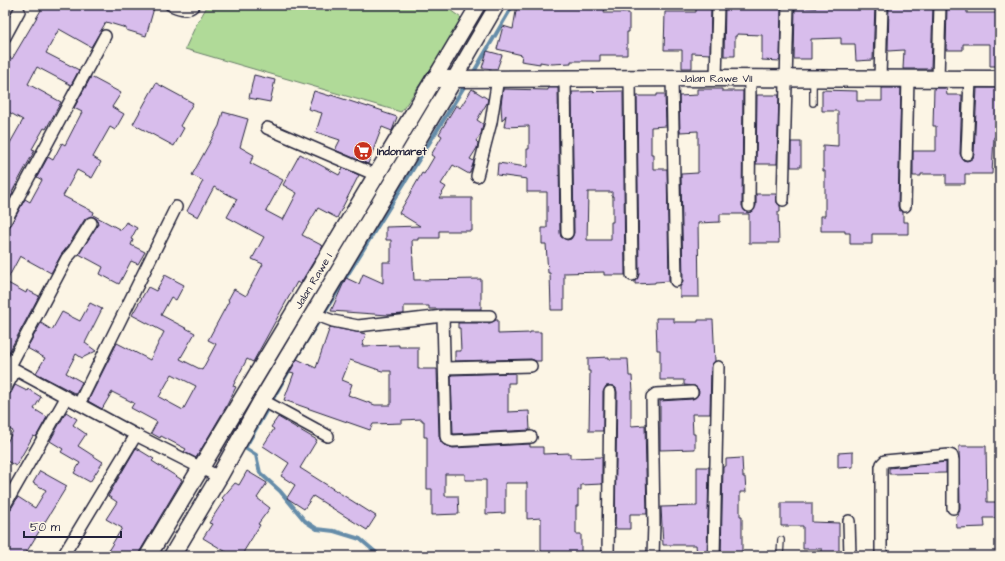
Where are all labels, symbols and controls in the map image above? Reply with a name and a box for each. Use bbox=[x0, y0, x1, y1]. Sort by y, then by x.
street label: Jalan Rawe VII bbox=[681, 70, 753, 86]
supermarket icon: Indomaret bbox=[352, 140, 374, 162]
place label: Indomaret bbox=[377, 144, 427, 159]
street label: Jalan Rawe I bbox=[290, 250, 336, 312]
scale bar bbox=[24, 513, 121, 539]
text: 50 m bbox=[30, 519, 61, 536]

